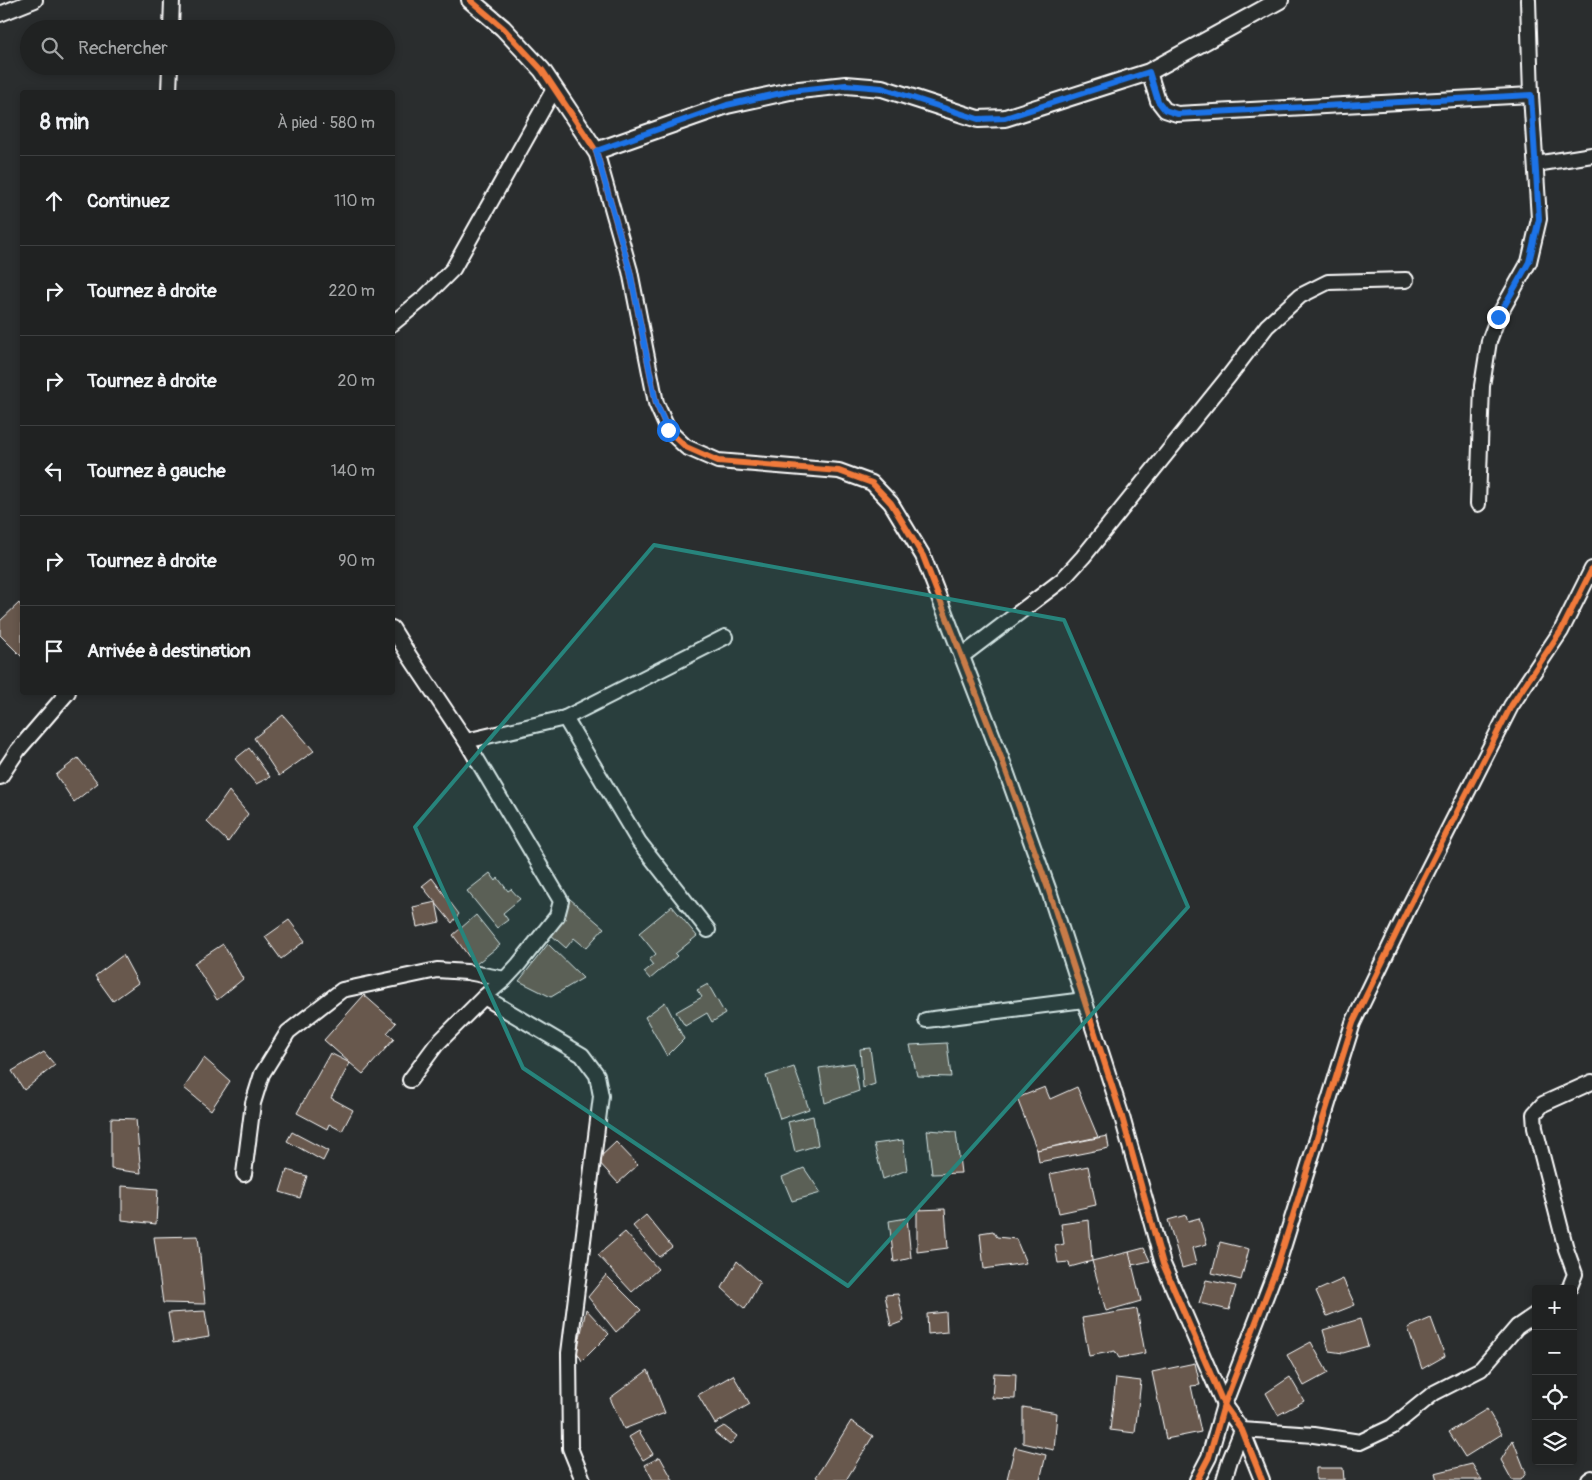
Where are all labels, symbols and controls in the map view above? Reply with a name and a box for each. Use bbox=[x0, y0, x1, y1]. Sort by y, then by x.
search box bbox=[20, 20, 395, 75]
icon: search bbox=[38, 34, 66, 62]
text: Rechercher bbox=[78, 36, 168, 60]
text: 8 min bbox=[40, 109, 89, 136]
text: À pied · 580 m bbox=[277, 113, 375, 133]
icon: ahead bbox=[40, 187, 68, 215]
text: Continuez bbox=[87, 189, 170, 213]
text: 110 m bbox=[334, 191, 375, 211]
icon: right bbox=[40, 277, 68, 305]
text: Tournez à droite bbox=[87, 279, 217, 303]
text: 220 m bbox=[329, 281, 375, 301]
route end bbox=[1487, 306, 1510, 329]
icon: right bbox=[40, 367, 68, 395]
text: Tournez à droite bbox=[87, 369, 217, 393]
text: 20 m bbox=[337, 371, 375, 391]
route start bbox=[657, 419, 680, 442]
icon: left bbox=[40, 457, 68, 485]
text: Tournez à gauche bbox=[87, 459, 226, 483]
text: 140 m bbox=[331, 461, 375, 481]
icon: right bbox=[40, 547, 68, 575]
text: Tournez à droite bbox=[87, 549, 217, 573]
text: 90 m bbox=[338, 551, 375, 571]
icon: arrive bbox=[40, 637, 68, 665]
text: Arrivée à destination bbox=[87, 639, 251, 663]
map controls bbox=[1532, 1285, 1577, 1465]
button: + bbox=[1532, 1285, 1577, 1330]
button: − bbox=[1532, 1330, 1577, 1375]
button: locate bbox=[1532, 1375, 1577, 1420]
button: layers bbox=[1532, 1420, 1577, 1465]

